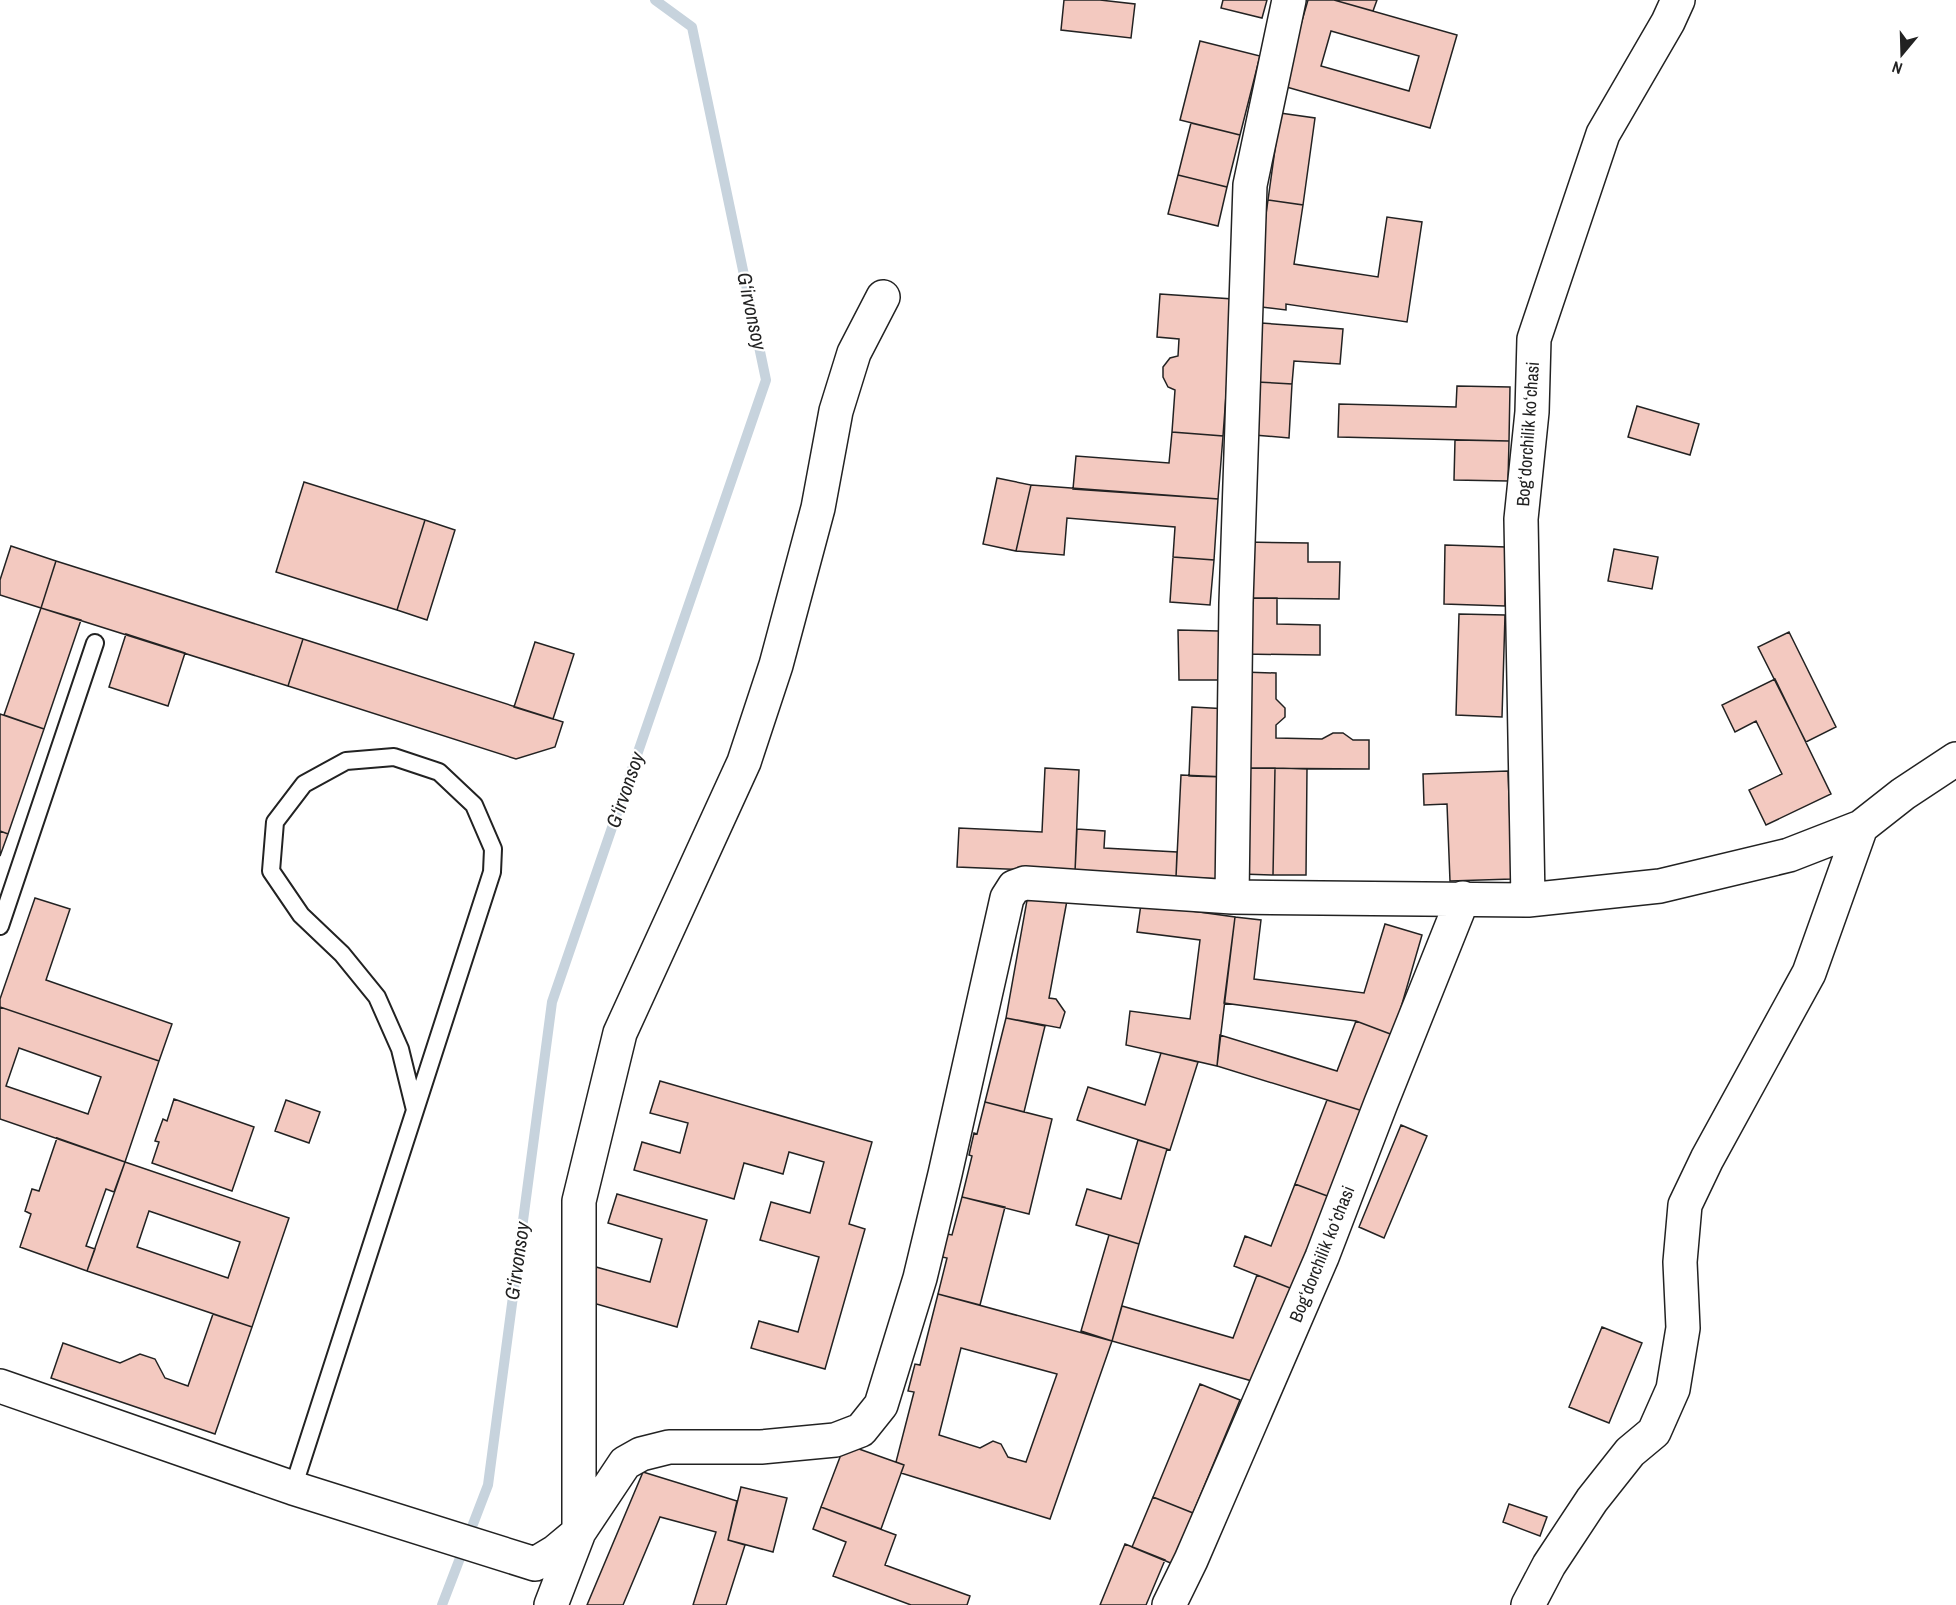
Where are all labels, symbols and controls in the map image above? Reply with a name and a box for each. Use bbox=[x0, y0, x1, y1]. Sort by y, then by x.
north arrow bbox=[1872, 24, 1932, 84]
text: N bbox=[1889, 56, 1905, 80]
water label: G‘irvonsoy bbox=[731, 270, 774, 353]
street label: Bogʻdorchilik koʻchasi bbox=[1510, 361, 1545, 507]
water label: G‘irvonsoy bbox=[599, 748, 650, 831]
street label: Bogʻdorchilik koʻchasi bbox=[1283, 1182, 1360, 1326]
water label: G‘irvonsoy bbox=[498, 1219, 535, 1302]

